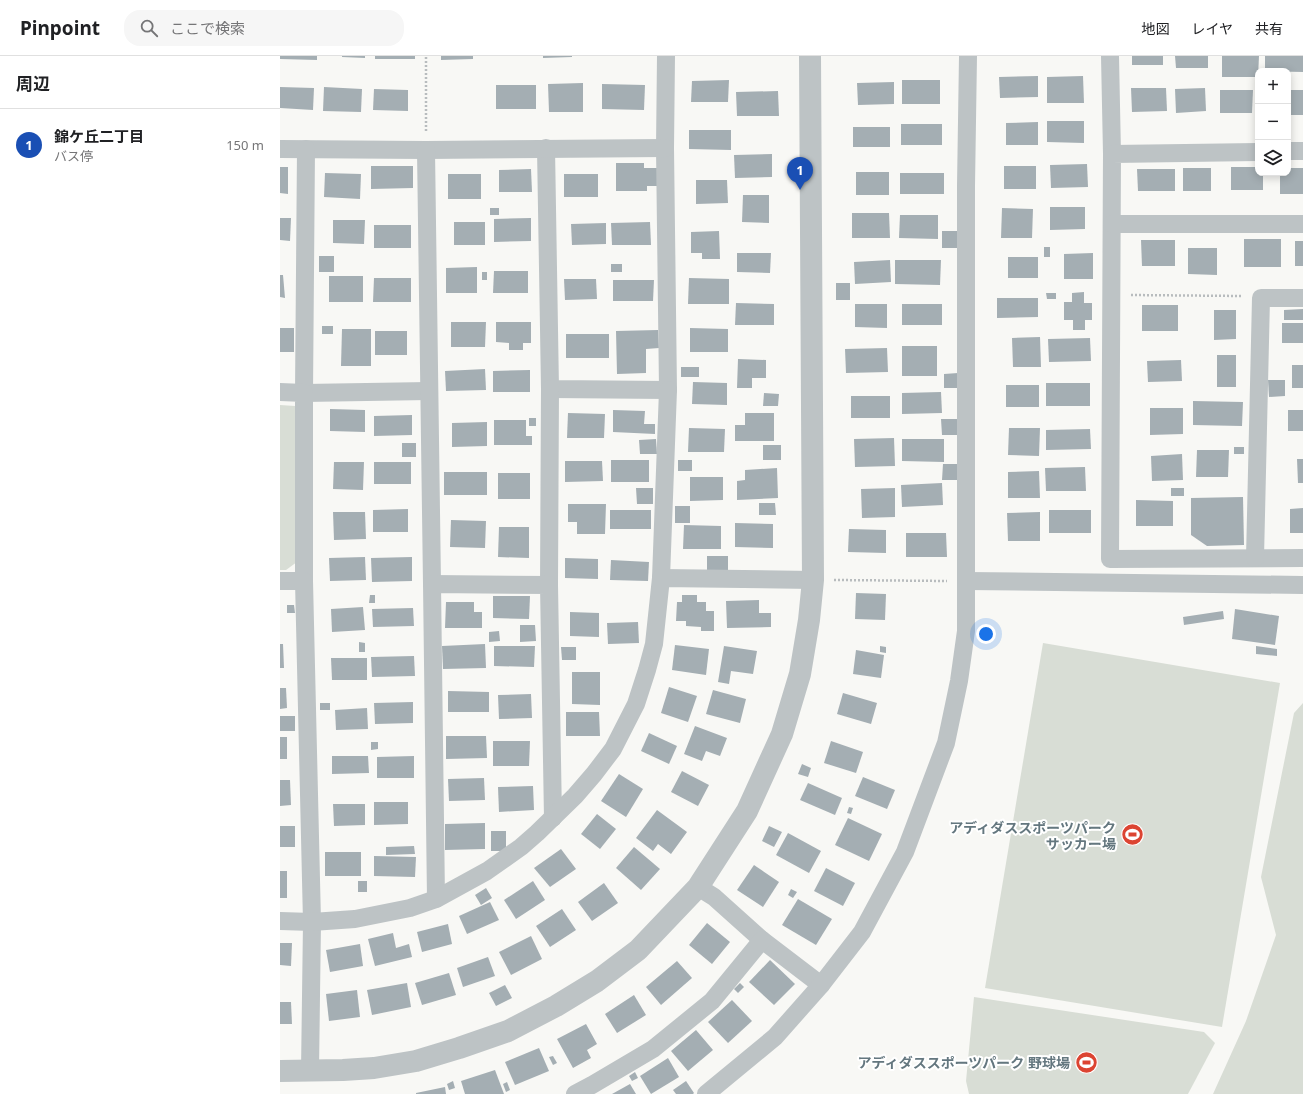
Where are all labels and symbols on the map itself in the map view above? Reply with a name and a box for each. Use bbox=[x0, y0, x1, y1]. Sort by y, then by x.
pin: 1 bbox=[787, 157, 813, 190]
your location bbox=[976, 624, 996, 644]
place label: アディダススポーツパーク サッカー場 bbox=[949, 818, 1116, 853]
sports icon: アディダススポーツパーク サッカー場 bbox=[1119, 822, 1145, 848]
sports icon: アディダススポーツパーク 野球場 bbox=[1073, 1049, 1099, 1075]
place label: アディダススポーツパーク 野球場 bbox=[858, 1053, 1070, 1072]

